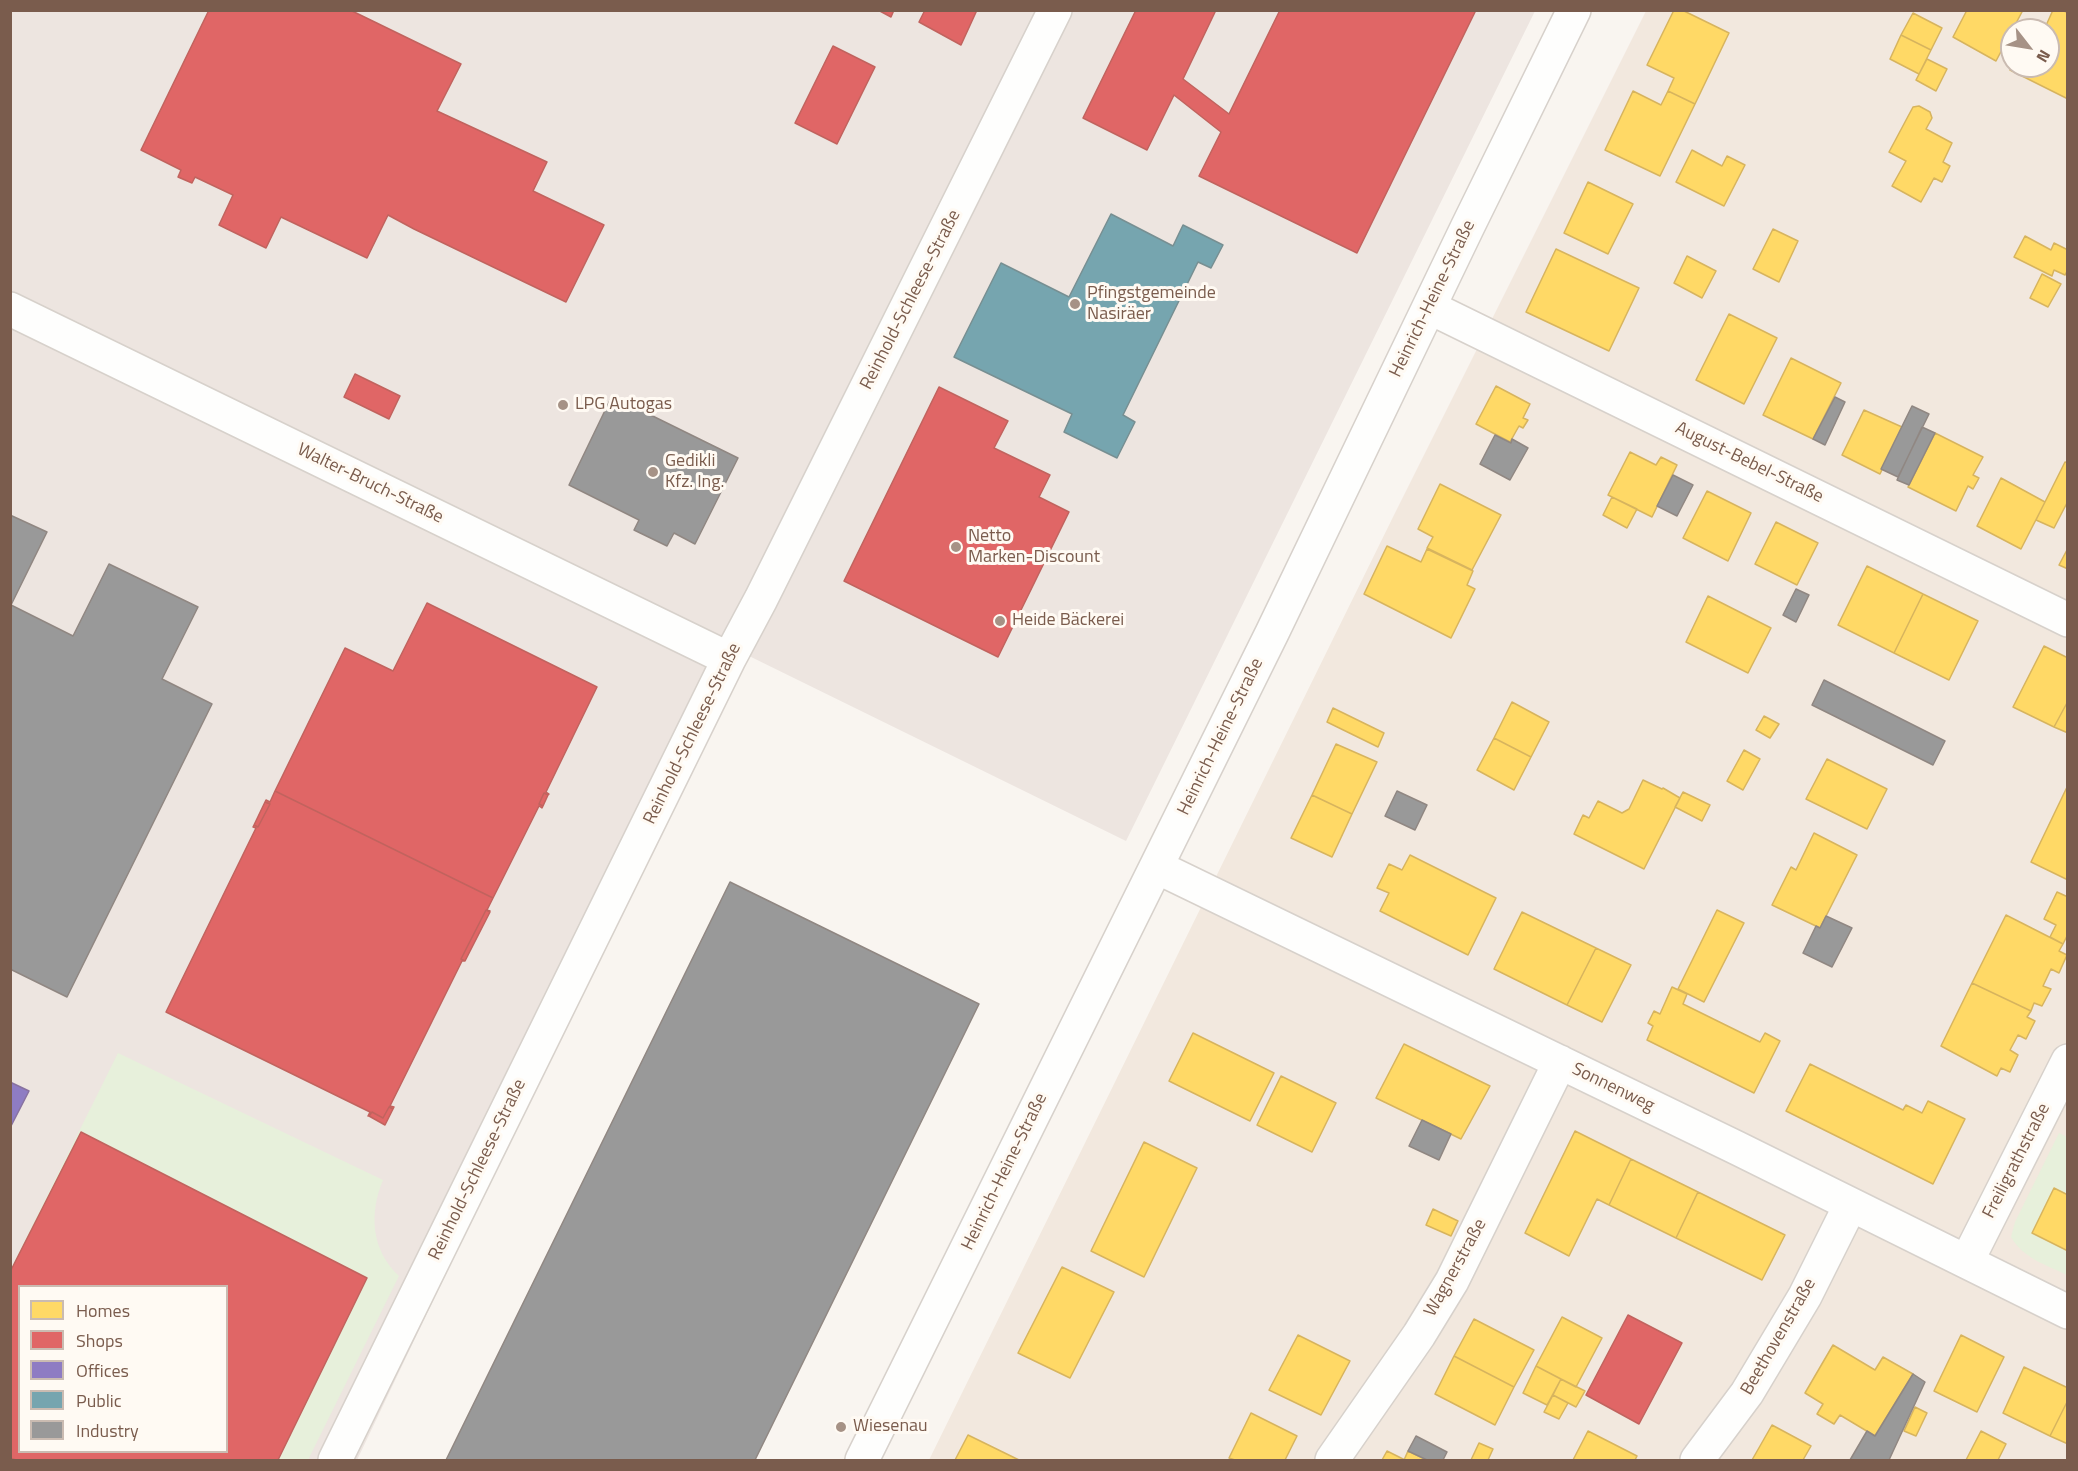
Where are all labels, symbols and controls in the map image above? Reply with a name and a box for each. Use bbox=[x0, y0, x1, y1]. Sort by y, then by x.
north arrow bbox=[2000, 18, 2060, 78]
text: N bbox=[2031, 45, 2057, 67]
street label: Reinhold-Schleese-Straße bbox=[856, 206, 966, 394]
street label: Heinrich-Heine-Straße bbox=[1386, 217, 1480, 381]
place label: Pfingstgemeinde Nasiräer bbox=[1087, 283, 1216, 326]
marker: Pfingstgemeinde Nasiräer bbox=[1068, 297, 1082, 311]
place label: LPG Autogas bbox=[575, 394, 672, 416]
marker: LPG Autogas bbox=[556, 398, 570, 412]
street label: August-Bebel-Straße bbox=[1671, 418, 1827, 508]
street label: Walter-Bruch-Straße bbox=[293, 439, 447, 529]
place label: Gedikli Kfz. Ing. bbox=[665, 451, 724, 494]
marker: Gedikli Kfz. Ing. bbox=[646, 465, 660, 479]
place label: Netto Marken-Discount bbox=[968, 526, 1100, 568]
marker: Netto Marken-Discount bbox=[949, 540, 963, 554]
place label: Heide Bäckerei bbox=[1012, 610, 1124, 632]
marker: Heide Bäckerei bbox=[993, 614, 1007, 628]
street label: Reinhold-Schleese-Straße bbox=[640, 640, 746, 828]
street label: Heinrich-Heine-Straße bbox=[1174, 655, 1268, 819]
street label: Sonnenweg bbox=[1568, 1059, 1658, 1117]
street label: Reinhold-Schleese-Straße bbox=[425, 1076, 531, 1264]
street label: Heinrich-Heine-Straße bbox=[958, 1090, 1052, 1254]
street label: Freiligrathstraße bbox=[1979, 1100, 2055, 1222]
street label: Wagnerstraße bbox=[1420, 1215, 1492, 1321]
street label: Beethovenstraße bbox=[1737, 1275, 1821, 1399]
legend bbox=[18, 1285, 228, 1453]
text: Homes bbox=[76, 1297, 130, 1324]
text: Shops bbox=[76, 1327, 123, 1354]
text: Offices bbox=[76, 1357, 129, 1384]
text: Public bbox=[76, 1387, 122, 1414]
place label: Wiesenau bbox=[853, 1416, 928, 1438]
text: Industry bbox=[76, 1417, 139, 1444]
marker: Wiesenau bbox=[834, 1420, 848, 1434]

